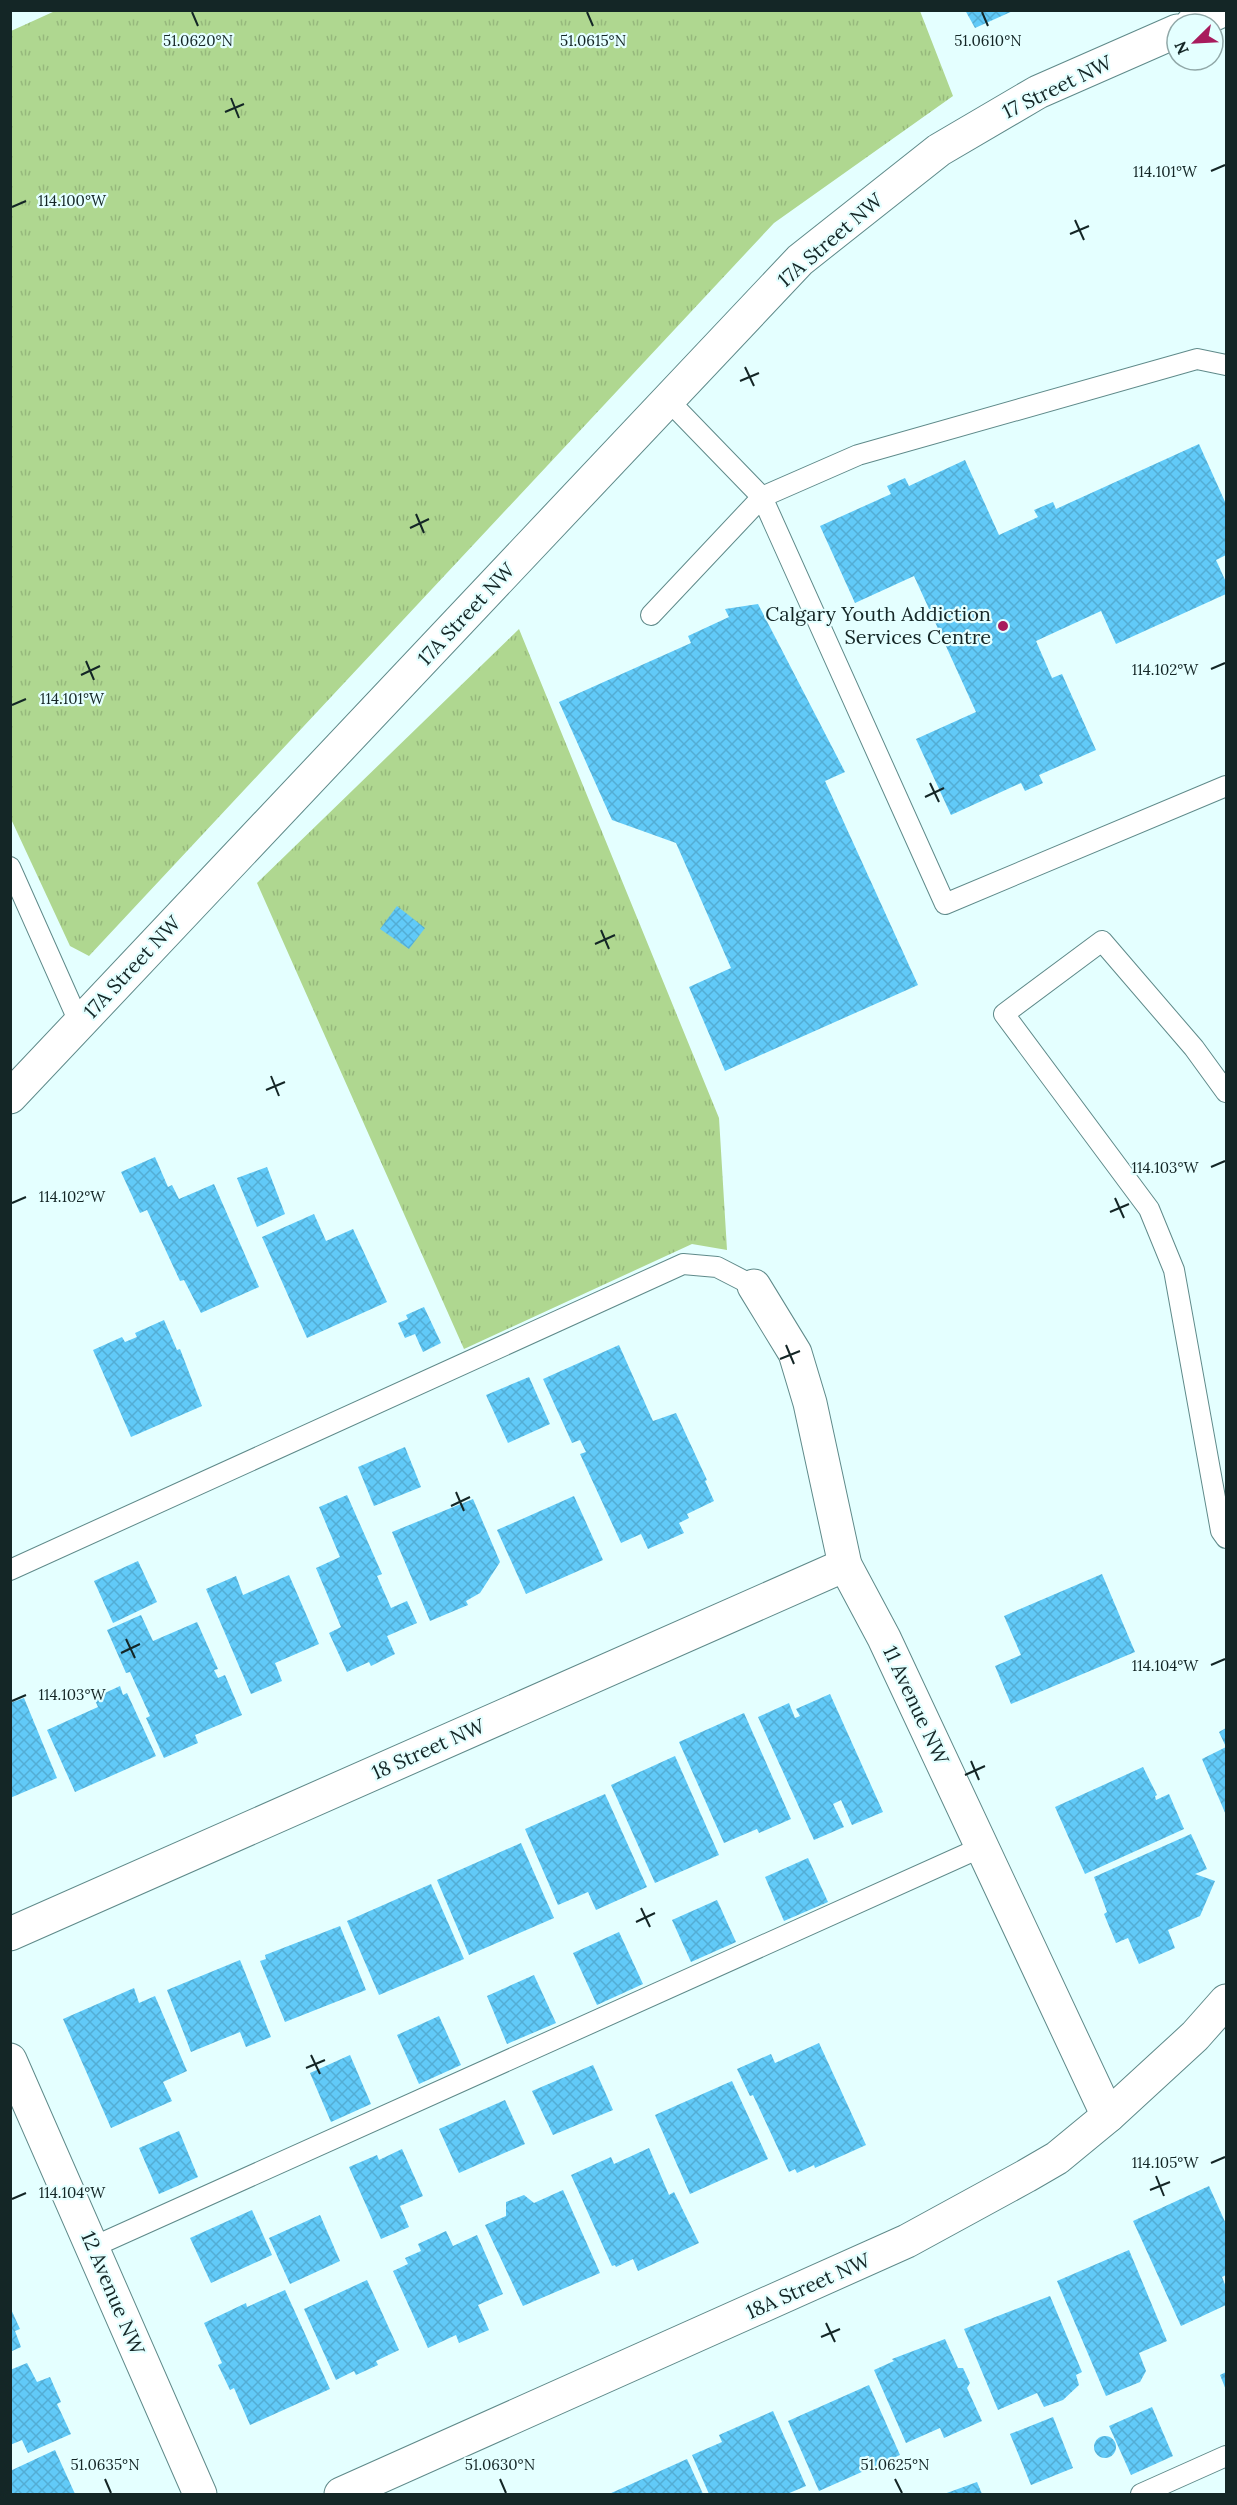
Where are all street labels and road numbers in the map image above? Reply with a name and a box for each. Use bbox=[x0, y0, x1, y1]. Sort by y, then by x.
street label: 17 Street NW bbox=[998, 49, 1117, 124]
street label: 17A Street NW bbox=[772, 187, 888, 292]
street label: 17A Street NW bbox=[412, 556, 520, 670]
street label: 17A Street NW bbox=[78, 909, 186, 1023]
street label: 11 Avenue NW bbox=[878, 1641, 955, 1769]
street label: 18 Street NW bbox=[367, 1712, 489, 1785]
street label: 12 Avenue NW bbox=[76, 2227, 151, 2359]
street label: 18A Street NW bbox=[742, 2247, 875, 2324]

